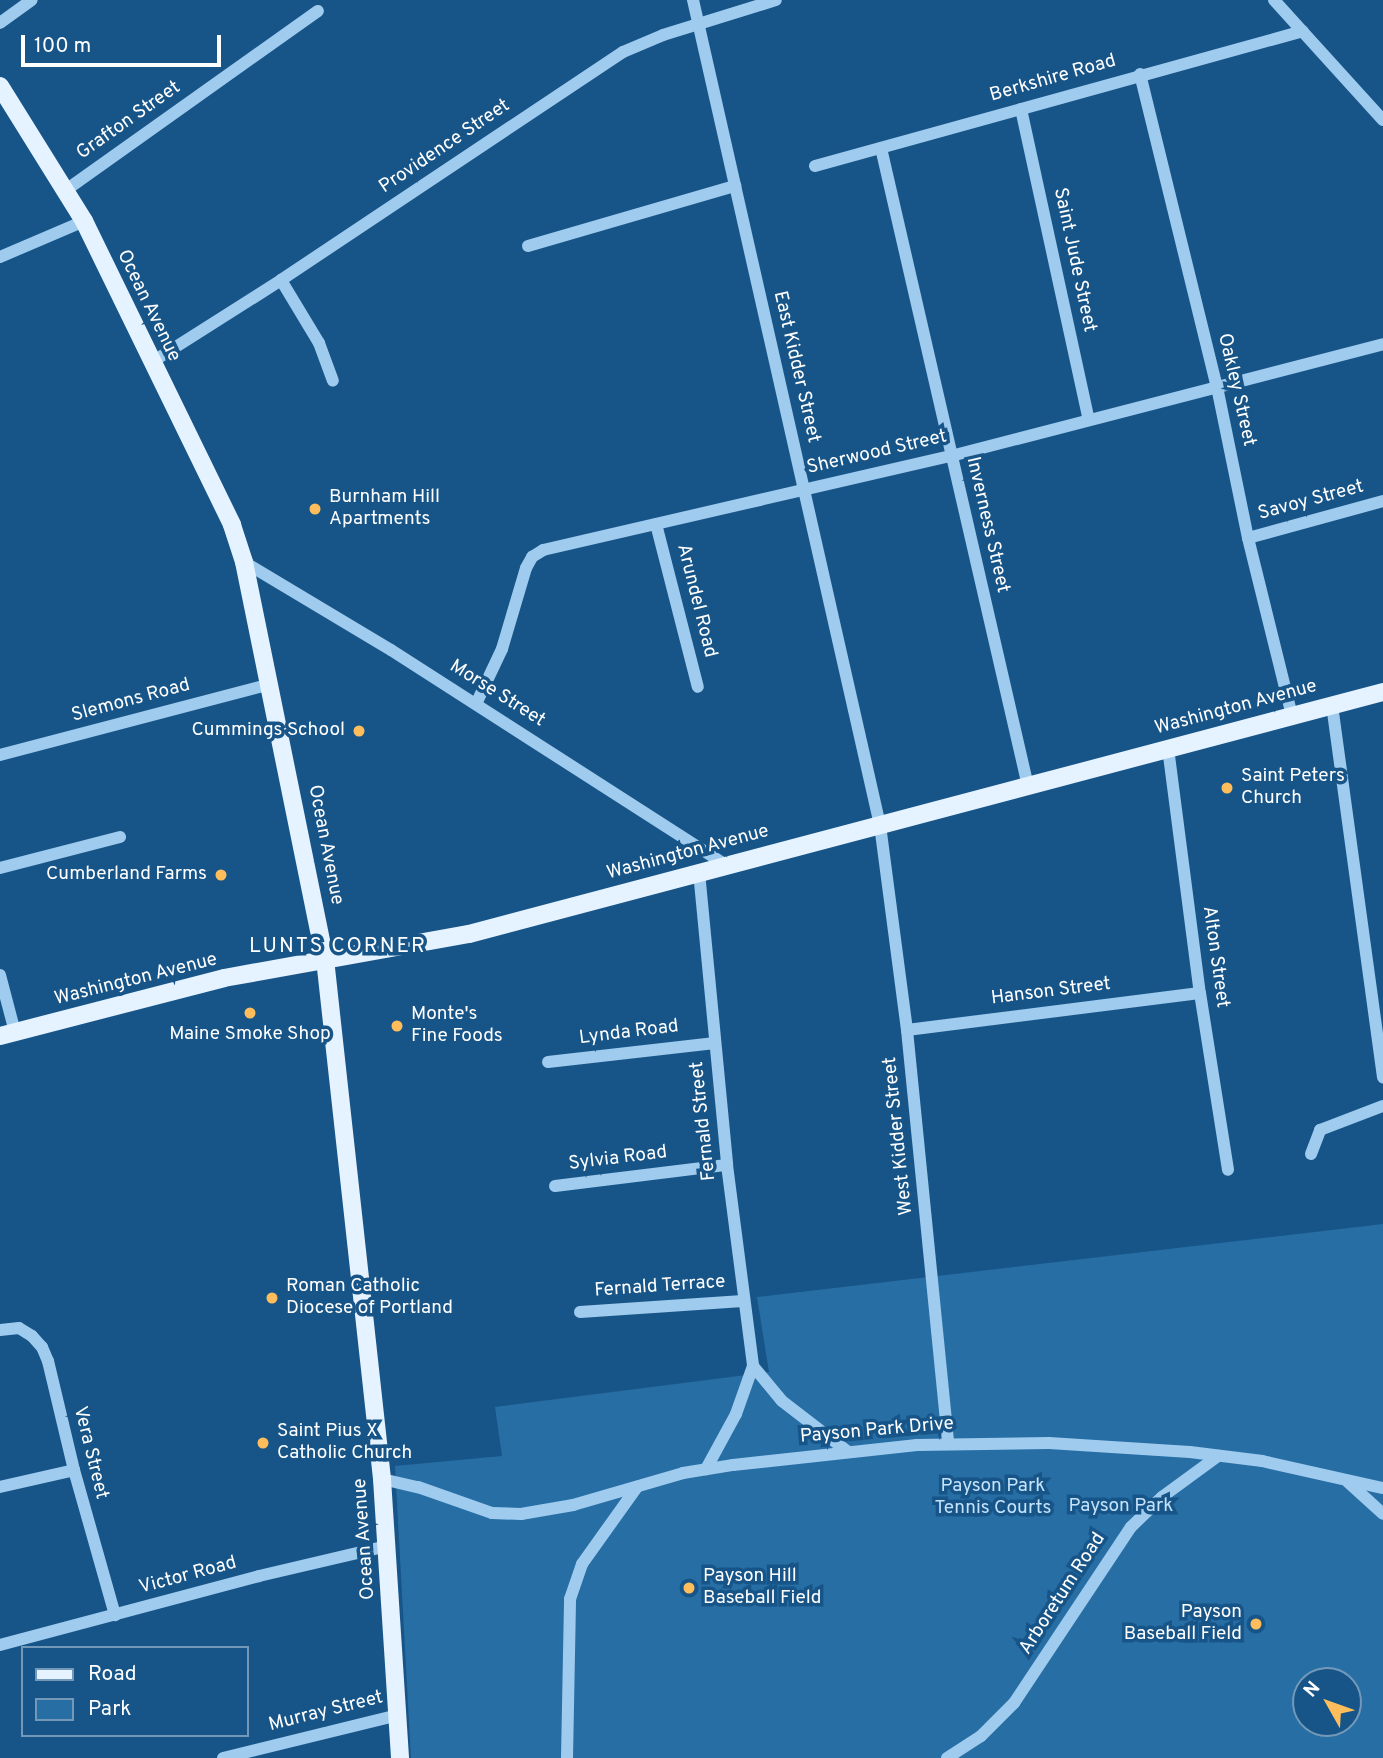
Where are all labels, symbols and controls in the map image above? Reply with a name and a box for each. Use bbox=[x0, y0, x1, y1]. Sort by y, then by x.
scale bar bbox=[24, 21, 224, 65]
text: 100 m bbox=[34, 33, 91, 60]
street label: Berkshire Road bbox=[987, 50, 1119, 108]
street label: Grafton Street bbox=[73, 77, 185, 165]
street label: Providence Street bbox=[375, 95, 515, 199]
street label: Saint Jude Street bbox=[1048, 186, 1100, 334]
street label: Ocean Avenue bbox=[111, 246, 185, 366]
street label: East Kidder Street bbox=[767, 289, 825, 445]
street label: Oakley Street bbox=[1212, 331, 1260, 449]
street label: Sherwood Street bbox=[805, 426, 949, 480]
street label: Inverness Street bbox=[960, 455, 1014, 595]
street label: Savoy Street bbox=[1256, 476, 1366, 526]
place label: Burnham Hill Apartments bbox=[329, 487, 440, 531]
marker: Burnham Hill Apartments bbox=[307, 501, 323, 517]
street label: Arundel Road bbox=[671, 542, 721, 660]
street label: Morse Street bbox=[445, 656, 549, 732]
street label: Slemons Road bbox=[69, 674, 193, 728]
street label: Washington Avenue bbox=[1152, 675, 1320, 741]
place label: Cummings School bbox=[192, 720, 345, 742]
marker: Cummings School bbox=[351, 723, 367, 739]
place label: Saint Peters Church bbox=[1241, 766, 1345, 810]
marker: Saint Peters Church bbox=[1219, 780, 1235, 796]
street label: Ocean Avenue bbox=[302, 783, 348, 907]
street label: Washington Avenue bbox=[604, 820, 772, 886]
place label: Cumberland Farms bbox=[46, 864, 207, 886]
marker: Cumberland Farms bbox=[213, 867, 229, 883]
street label: Alton Street bbox=[1197, 904, 1233, 1010]
district label: LUNTS CORNER bbox=[251, 934, 425, 960]
street label: Washington Avenue bbox=[52, 949, 220, 1011]
street label: Hanson Street bbox=[990, 973, 1112, 1011]
place label: Monte's Fine Foods bbox=[411, 1004, 503, 1048]
marker: Maine Smoke Shop bbox=[242, 1005, 258, 1021]
street label: Lynda Road bbox=[578, 1016, 680, 1050]
marker: Monte's Fine Foods bbox=[389, 1018, 405, 1034]
place label: Maine Smoke Shop bbox=[169, 1024, 331, 1046]
street label: West Kidder Street bbox=[879, 1056, 919, 1216]
street label: Fernald Street bbox=[686, 1060, 722, 1182]
street label: Sylvia Road bbox=[567, 1142, 669, 1176]
street label: Fernald Terrace bbox=[593, 1271, 727, 1303]
place label: Roman Catholic Diocese of Portland bbox=[286, 1276, 453, 1320]
marker: Roman Catholic Diocese of Portland bbox=[264, 1290, 280, 1306]
street label: Vera Street bbox=[67, 1404, 113, 1502]
street label: Payson Park Drive bbox=[799, 1413, 955, 1449]
place label: Saint Pius X Catholic Church bbox=[277, 1421, 412, 1465]
marker: Saint Pius X Catholic Church bbox=[255, 1435, 271, 1451]
park label: Payson Park Tennis Courts bbox=[934, 1476, 1052, 1520]
street label: Ocean Avenue bbox=[349, 1477, 381, 1601]
park label: Payson Park bbox=[1069, 1496, 1173, 1518]
street label: Arboretum Road bbox=[1015, 1529, 1111, 1659]
street label: Victor Road bbox=[137, 1552, 239, 1600]
place label: Payson Hill Baseball Field bbox=[703, 1566, 821, 1610]
marker: Payson Hill Baseball Field bbox=[681, 1580, 697, 1596]
place label: Payson Baseball Field bbox=[1124, 1602, 1242, 1646]
marker: Payson Baseball Field bbox=[1248, 1616, 1264, 1632]
legend bbox=[21, 1646, 248, 1737]
text: Road bbox=[88, 1661, 137, 1688]
north arrow bbox=[1292, 1667, 1362, 1737]
text: N bbox=[1299, 1677, 1326, 1703]
street label: Murray Street bbox=[266, 1687, 386, 1737]
text: Park bbox=[88, 1696, 131, 1723]

